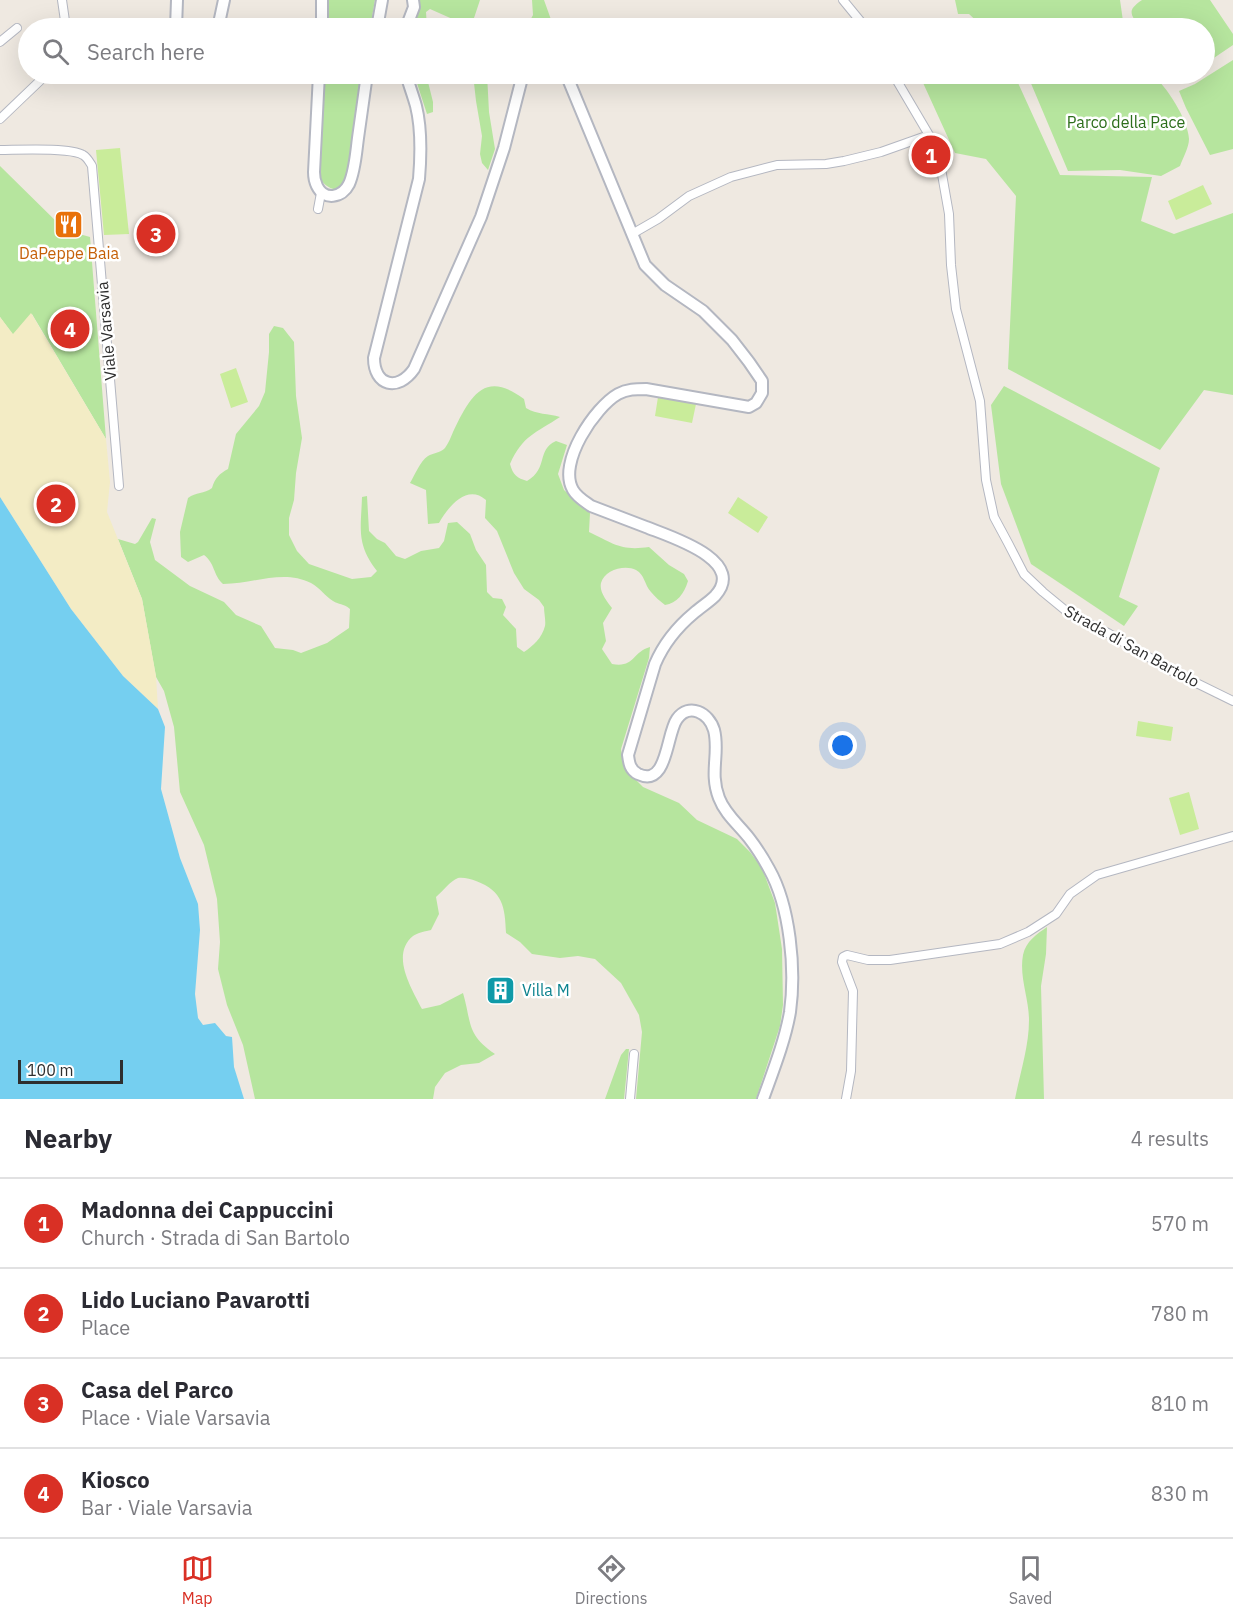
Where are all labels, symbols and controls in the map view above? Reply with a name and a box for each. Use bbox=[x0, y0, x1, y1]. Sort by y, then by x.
search box bbox=[18, 18, 1215, 84]
icon: search bbox=[39, 35, 72, 68]
text: Search here bbox=[87, 37, 205, 66]
park label: Parco della Pace bbox=[1067, 112, 1185, 132]
pin: 1 bbox=[912, 132, 950, 178]
restaurant icon: DaPeppe Baia bbox=[53, 209, 85, 241]
pin: 3 bbox=[136, 212, 176, 256]
place label: DaPeppe Baia bbox=[19, 243, 119, 263]
street label: Viale Varsavia bbox=[92, 280, 120, 381]
pin: 4 bbox=[50, 306, 90, 352]
pin: 2 bbox=[36, 482, 76, 526]
street label: Strada di San Bartolo bbox=[1061, 601, 1203, 691]
your location bbox=[828, 731, 857, 760]
building icon: Villa M bbox=[485, 974, 517, 1006]
place label: Villa M bbox=[522, 980, 570, 1000]
scale bar bbox=[18, 1057, 123, 1084]
text: 100 m bbox=[27, 1060, 74, 1080]
text: Nearby bbox=[24, 1121, 112, 1155]
text: 4 results bbox=[1131, 1125, 1209, 1152]
text: Madonna dei Cappuccini bbox=[81, 1195, 334, 1224]
text: 1 bbox=[38, 1210, 50, 1237]
text: 570 m bbox=[1151, 1210, 1209, 1237]
text: Church · Strada di San Bartolo bbox=[81, 1224, 350, 1251]
text: Lido Luciano Pavarotti bbox=[81, 1285, 310, 1314]
text: 2 bbox=[38, 1300, 50, 1327]
text: 780 m bbox=[1151, 1300, 1209, 1327]
text: Place bbox=[81, 1314, 130, 1341]
text: Casa del Parco bbox=[81, 1375, 233, 1404]
text: 3 bbox=[38, 1390, 50, 1417]
text: 810 m bbox=[1151, 1390, 1209, 1417]
text: Place · Viale Varsavia bbox=[81, 1404, 271, 1431]
text: Kiosco bbox=[81, 1465, 150, 1494]
text: 4 bbox=[38, 1480, 50, 1507]
text: 830 m bbox=[1151, 1480, 1209, 1507]
text: Bar · Viale Varsavia bbox=[81, 1494, 252, 1521]
tab: Map bbox=[181, 1552, 214, 1608]
tab: Directions bbox=[575, 1552, 648, 1608]
tab: Saved bbox=[1009, 1552, 1052, 1608]

